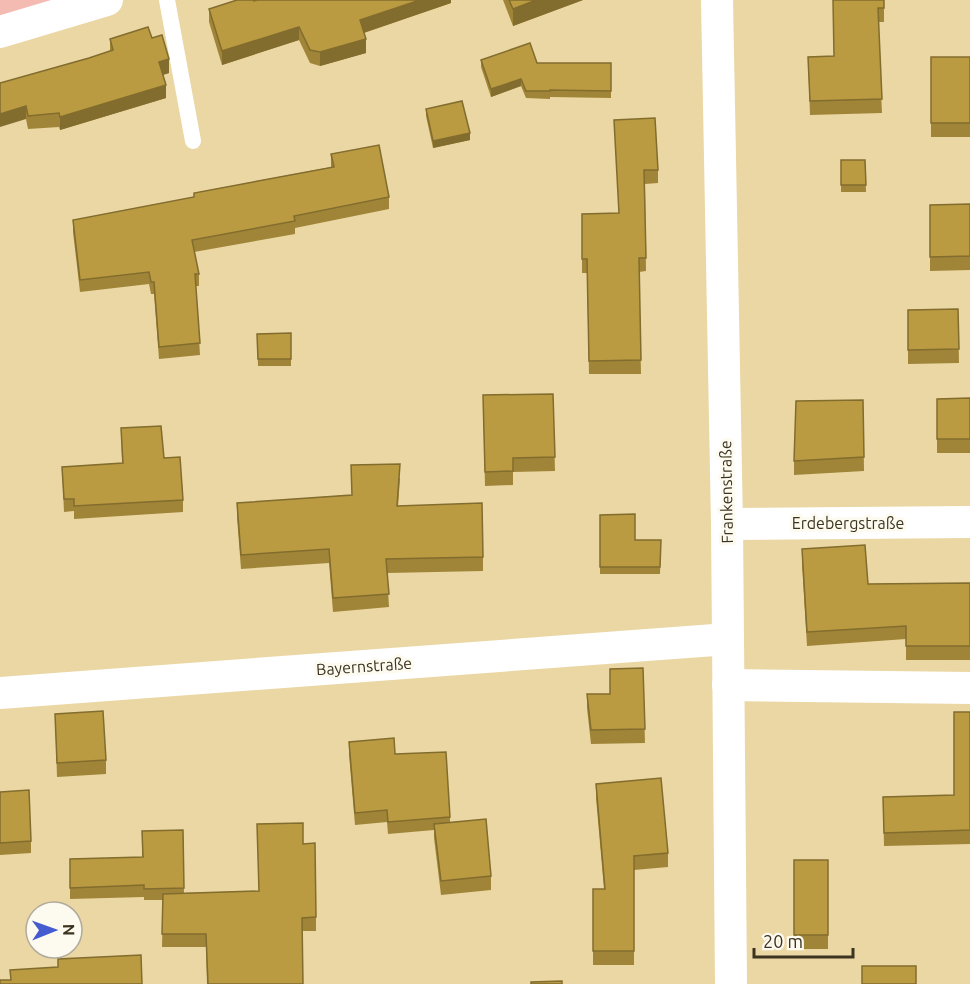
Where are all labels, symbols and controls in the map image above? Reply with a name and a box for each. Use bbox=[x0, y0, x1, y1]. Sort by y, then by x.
street label: Frankenstraße bbox=[716, 440, 736, 544]
street label: Erdebergstraße bbox=[792, 514, 904, 532]
street label: Bayernstraße bbox=[315, 654, 413, 678]
north arrow bbox=[24, 900, 84, 960]
scale bar bbox=[754, 921, 853, 959]
text: N bbox=[60, 924, 78, 936]
text: 20 m bbox=[763, 931, 803, 951]

